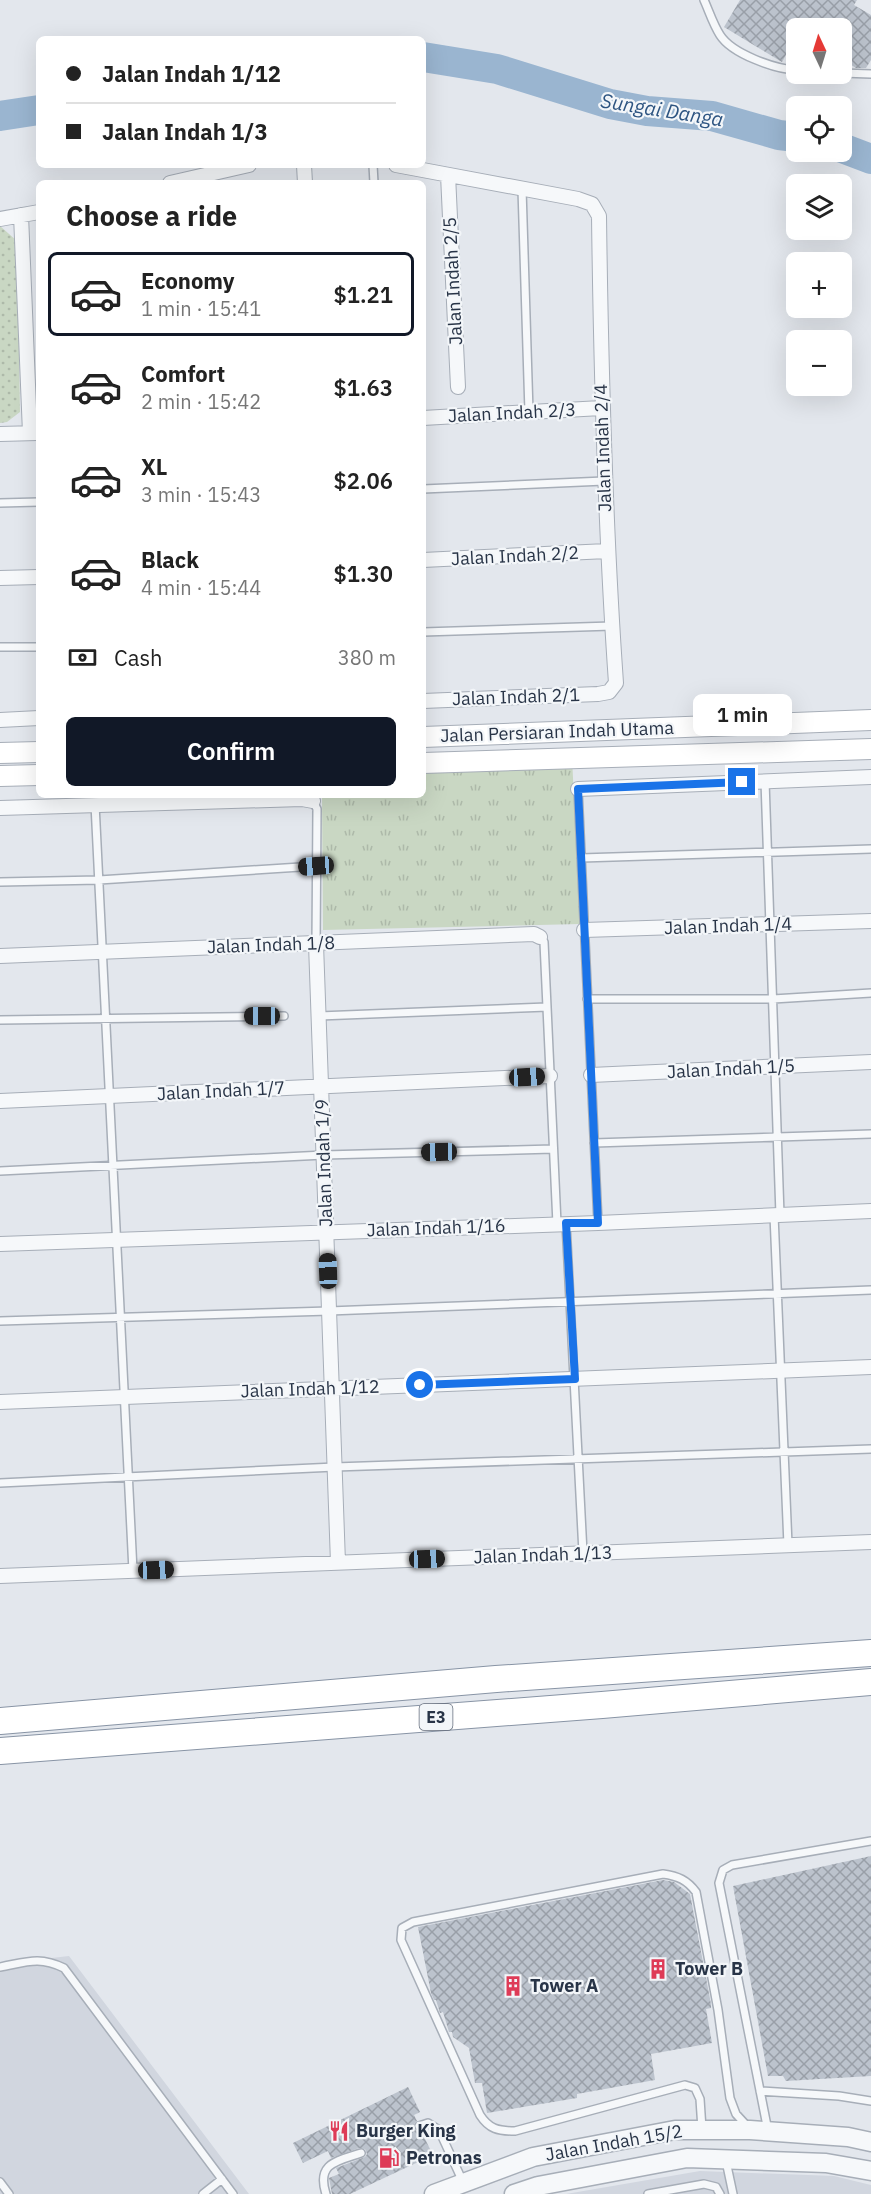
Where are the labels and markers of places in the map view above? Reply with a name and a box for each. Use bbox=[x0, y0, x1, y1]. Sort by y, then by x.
building icon: Tower B bbox=[646, 1957, 670, 1981]
place label: Tower B bbox=[675, 1957, 743, 1980]
building icon: Tower A bbox=[501, 1974, 525, 1998]
place label: Tower A bbox=[530, 1974, 598, 1997]
restaurant icon: Burger King bbox=[327, 2119, 351, 2143]
place label: Burger King bbox=[356, 2119, 456, 2142]
fuel station icon: Petronas bbox=[377, 2146, 401, 2170]
place label: Petronas bbox=[406, 2146, 482, 2169]

